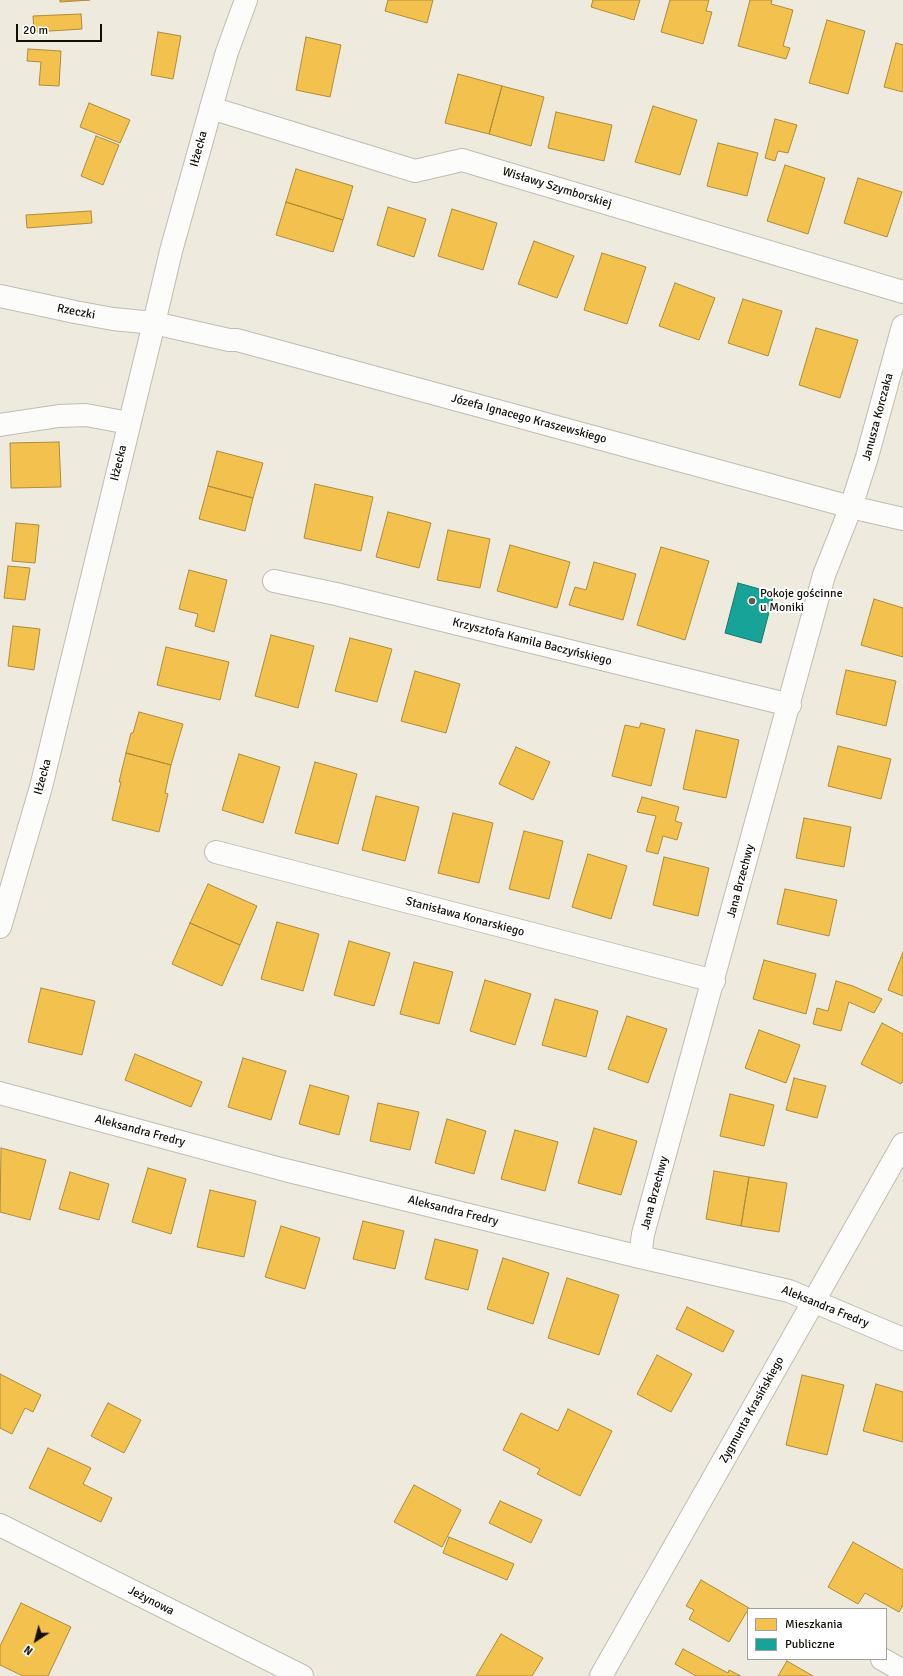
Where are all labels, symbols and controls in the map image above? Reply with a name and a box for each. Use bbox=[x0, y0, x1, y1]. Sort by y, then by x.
scale bar bbox=[18, 16, 104, 42]
text: 20 m bbox=[23, 23, 48, 38]
street label: Iłżecka bbox=[187, 130, 211, 168]
street label: Wisławy Szymborskiej bbox=[501, 165, 613, 211]
street label: Rzeczki bbox=[56, 301, 96, 323]
street label: Janusza Korczaka bbox=[859, 372, 897, 462]
street label: Józefa Ignacego Kraszewskiego bbox=[450, 391, 608, 447]
street label: Iłżecka bbox=[108, 444, 130, 482]
place label: Pokoje gościnne u Moniki bbox=[760, 587, 843, 615]
marker: Pokoje gościnne u Moniki bbox=[747, 596, 757, 606]
street label: Krzysztofa Kamila Baczyńskiego bbox=[451, 615, 613, 669]
street label: Iłżecka bbox=[31, 758, 55, 796]
street label: Jana Brzechwy bbox=[724, 843, 758, 919]
street label: Stanisława Konarskiego bbox=[404, 894, 526, 940]
street label: Aleksandra Fredry bbox=[93, 1112, 187, 1150]
street label: Jana Brzechwy bbox=[638, 1155, 672, 1231]
street label: Aleksandra Fredry bbox=[406, 1193, 500, 1229]
street label: Aleksandra Fredry bbox=[779, 1283, 871, 1331]
street label: Zygmunta Krasińskiego bbox=[717, 1354, 787, 1466]
street label: Jeżynowa bbox=[126, 1583, 176, 1619]
legend bbox=[747, 1608, 887, 1660]
text: Mieszkania bbox=[785, 1617, 843, 1632]
north arrow bbox=[16, 1620, 56, 1660]
text: Publiczne bbox=[785, 1637, 835, 1652]
text: N bbox=[22, 1643, 36, 1658]

